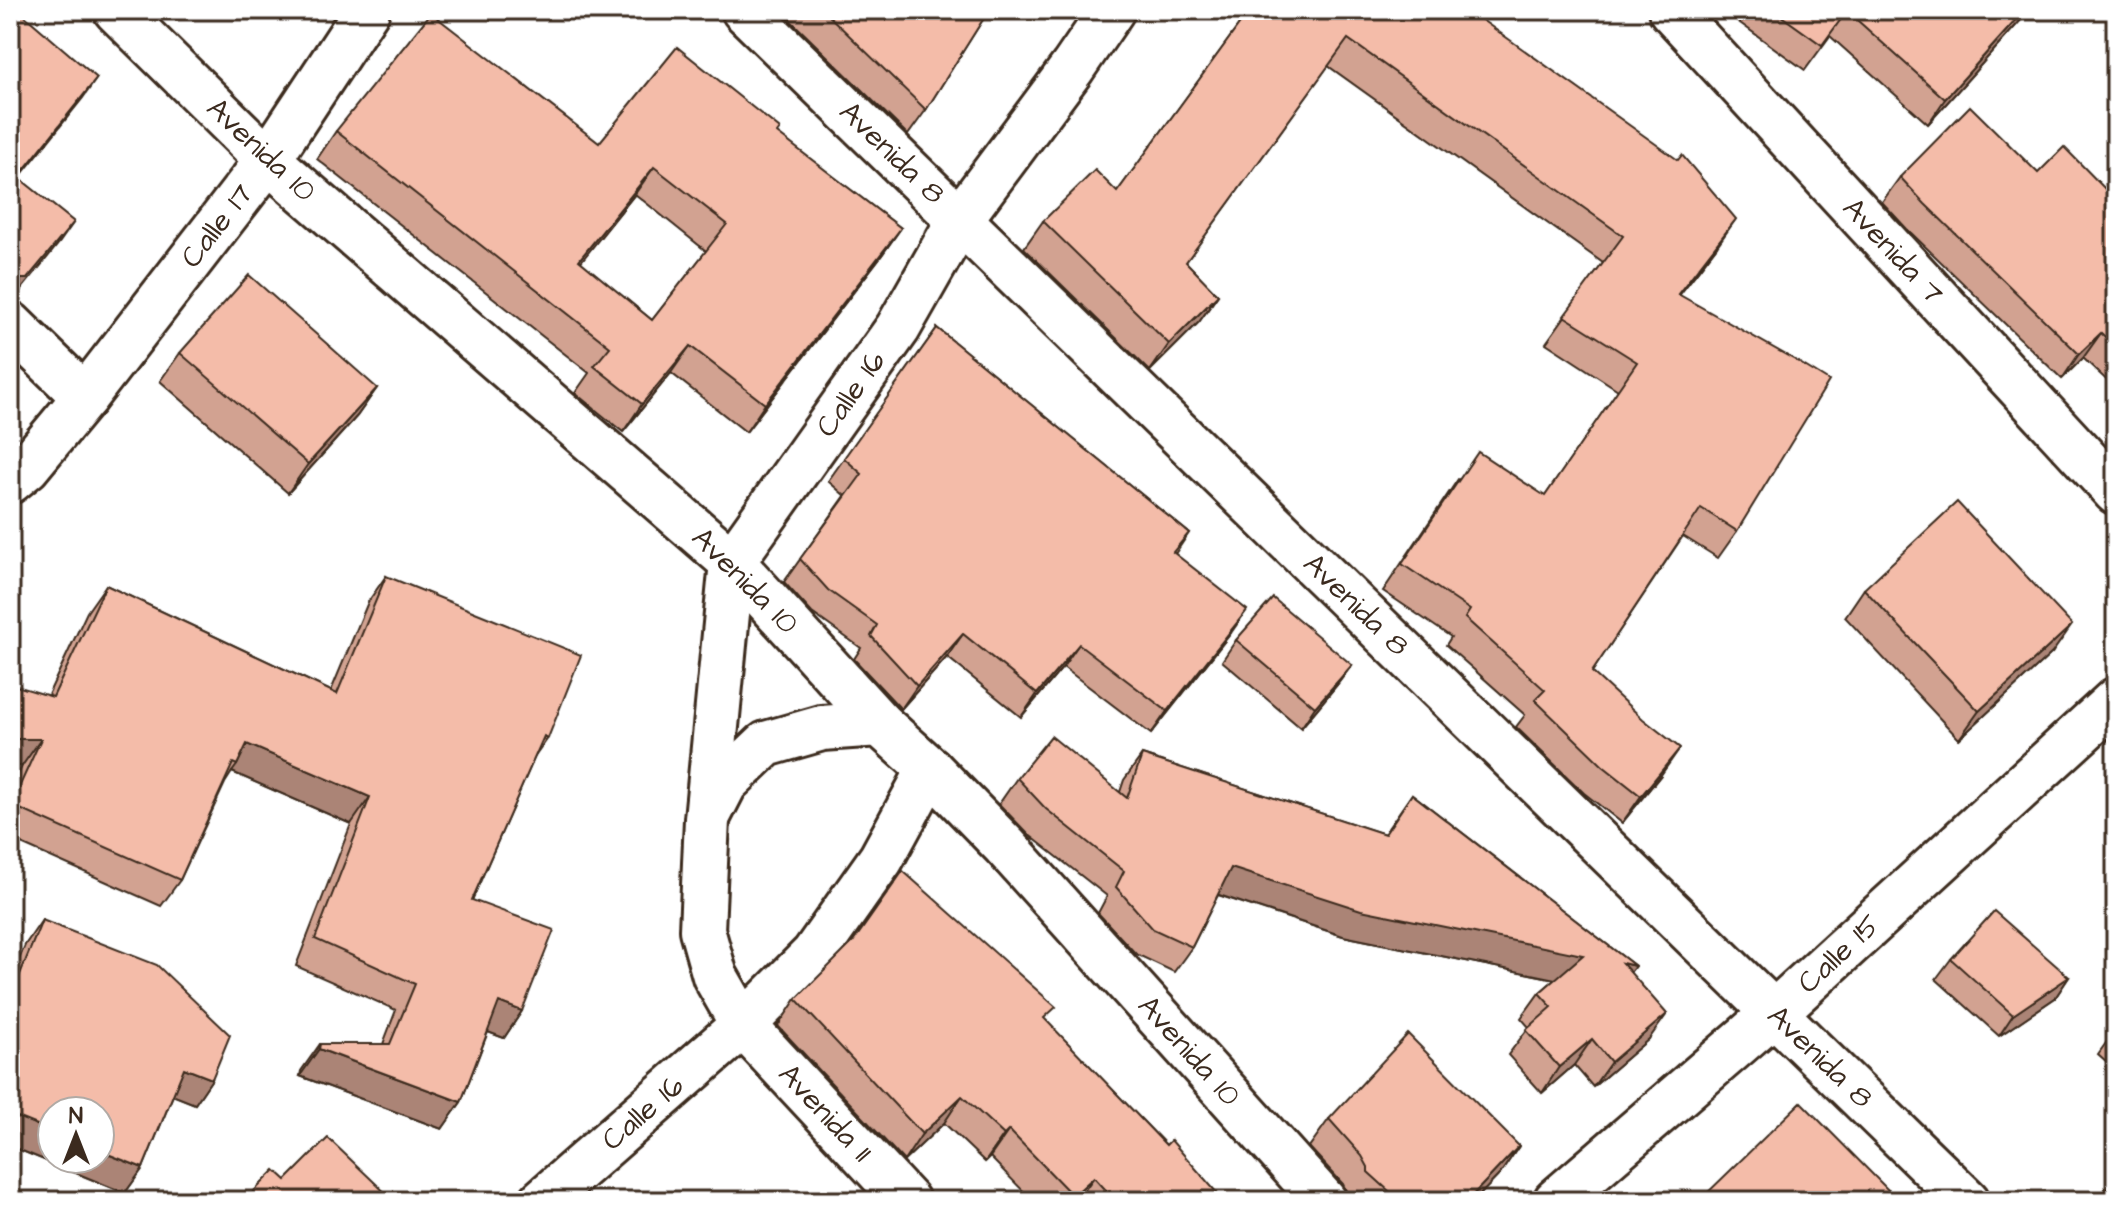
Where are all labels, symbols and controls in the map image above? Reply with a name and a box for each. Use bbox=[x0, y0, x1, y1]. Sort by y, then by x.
street label: Avenida 10 bbox=[197, 88, 325, 212]
street label: Avenida 8 bbox=[830, 92, 954, 214]
street label: Calle 17 bbox=[171, 175, 263, 277]
street label: Avenida 7 bbox=[1833, 189, 1953, 313]
street label: Calle 16 bbox=[806, 342, 896, 446]
street label: Avenida 10 bbox=[682, 518, 808, 644]
street label: Avenida 8 bbox=[1294, 544, 1418, 666]
street label: Calle 15 bbox=[1788, 905, 1890, 1003]
street label: Avenida 10 bbox=[1128, 986, 1250, 1116]
street label: Avenida 8 bbox=[1758, 996, 1882, 1118]
street label: Avenida 11 bbox=[768, 1054, 882, 1172]
street label: Calle 16 bbox=[593, 1065, 693, 1161]
north arrow bbox=[36, 1095, 116, 1175]
text: N bbox=[69, 1101, 83, 1132]

